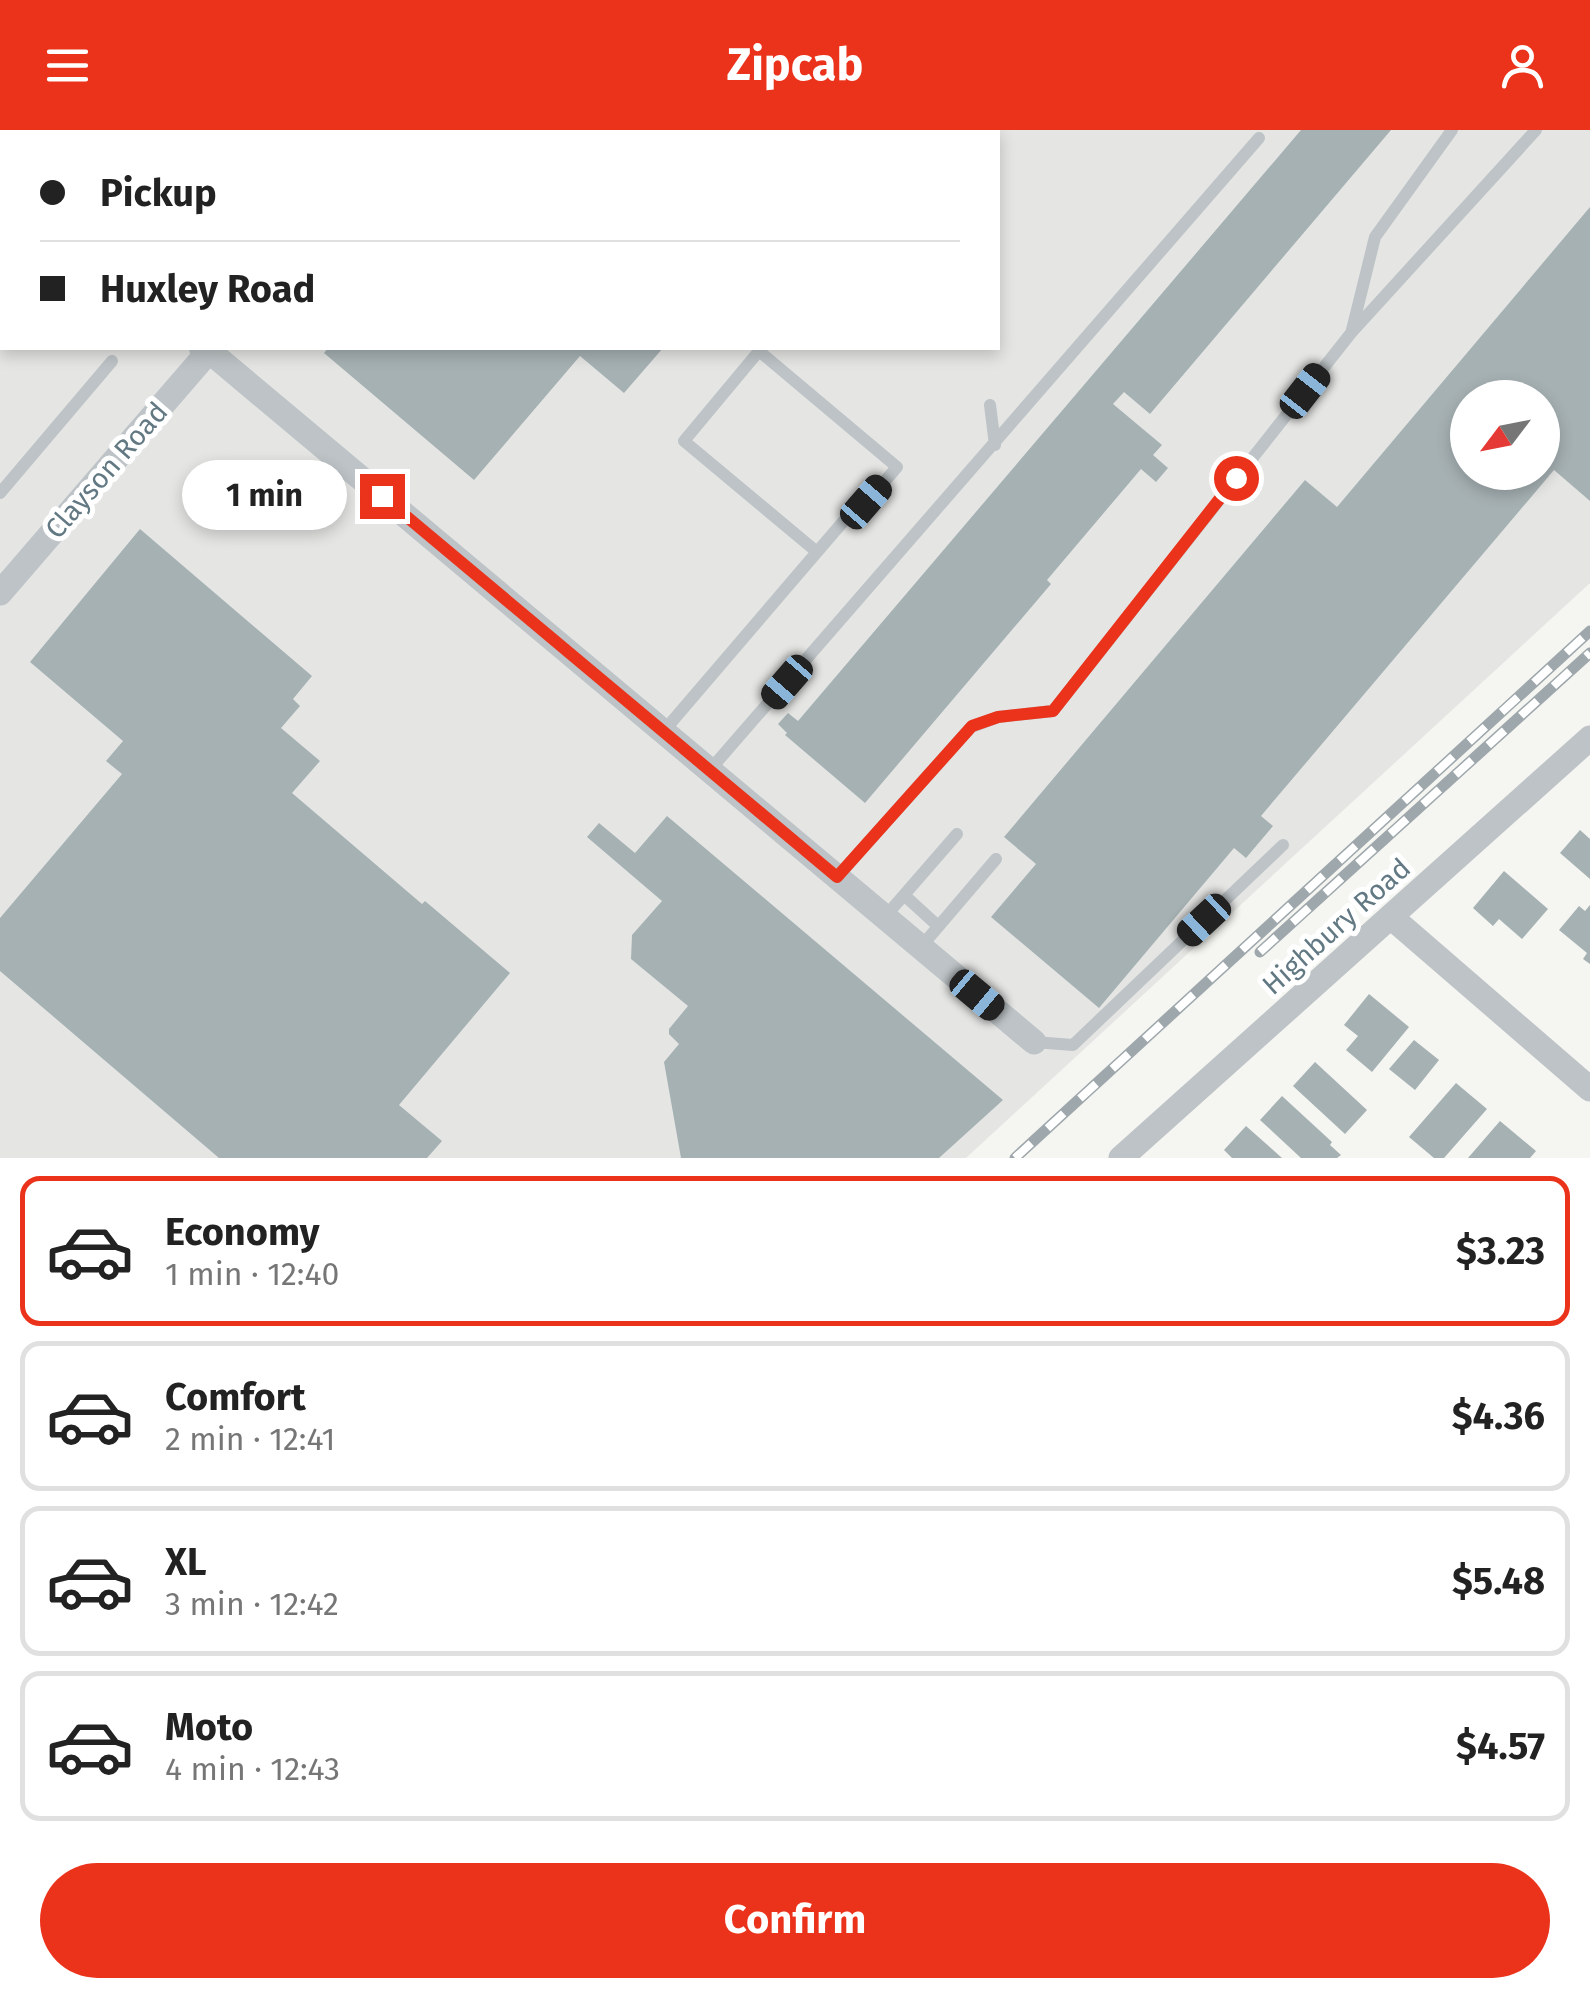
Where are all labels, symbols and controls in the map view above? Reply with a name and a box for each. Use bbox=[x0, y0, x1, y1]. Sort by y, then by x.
icon: menu bbox=[40, 38, 95, 93]
text: Zipcab bbox=[727, 38, 863, 92]
icon: person bbox=[1495, 38, 1550, 93]
text: Pickup bbox=[100, 170, 217, 216]
text: Huxley Road bbox=[100, 266, 315, 312]
car bbox=[1275, 358, 1335, 424]
north arrow bbox=[1450, 380, 1560, 490]
map controls bbox=[1450, 380, 1560, 490]
street label: Clayson Road bbox=[38, 395, 174, 545]
route start bbox=[1214, 456, 1259, 501]
callout: 1 min bbox=[182, 461, 347, 531]
car bbox=[835, 470, 897, 534]
route end bbox=[360, 474, 405, 519]
text: 1 min bbox=[226, 476, 303, 514]
car bbox=[756, 650, 818, 714]
street label: Highbury Road bbox=[1256, 851, 1417, 1001]
car bbox=[1172, 889, 1236, 951]
car bbox=[944, 964, 1010, 1026]
icon: car bbox=[45, 1206, 135, 1296]
text: Economy bbox=[165, 1209, 320, 1255]
text: $3.23 bbox=[1456, 1228, 1545, 1274]
text: 1 min · 12:40 bbox=[165, 1255, 339, 1293]
icon: car bbox=[45, 1371, 135, 1461]
text: Comfort bbox=[165, 1374, 306, 1420]
text: $4.36 bbox=[1452, 1393, 1545, 1439]
text: 2 min · 12:41 bbox=[165, 1420, 335, 1458]
icon: car bbox=[45, 1536, 135, 1626]
text: XL bbox=[165, 1539, 207, 1585]
text: $5.48 bbox=[1452, 1558, 1545, 1604]
text: 3 min · 12:42 bbox=[165, 1585, 339, 1623]
icon: car bbox=[45, 1701, 135, 1791]
text: Moto bbox=[165, 1704, 253, 1750]
text: $4.57 bbox=[1456, 1723, 1545, 1769]
text: 4 min · 12:43 bbox=[165, 1750, 340, 1788]
button: Confirm bbox=[40, 1863, 1550, 1978]

